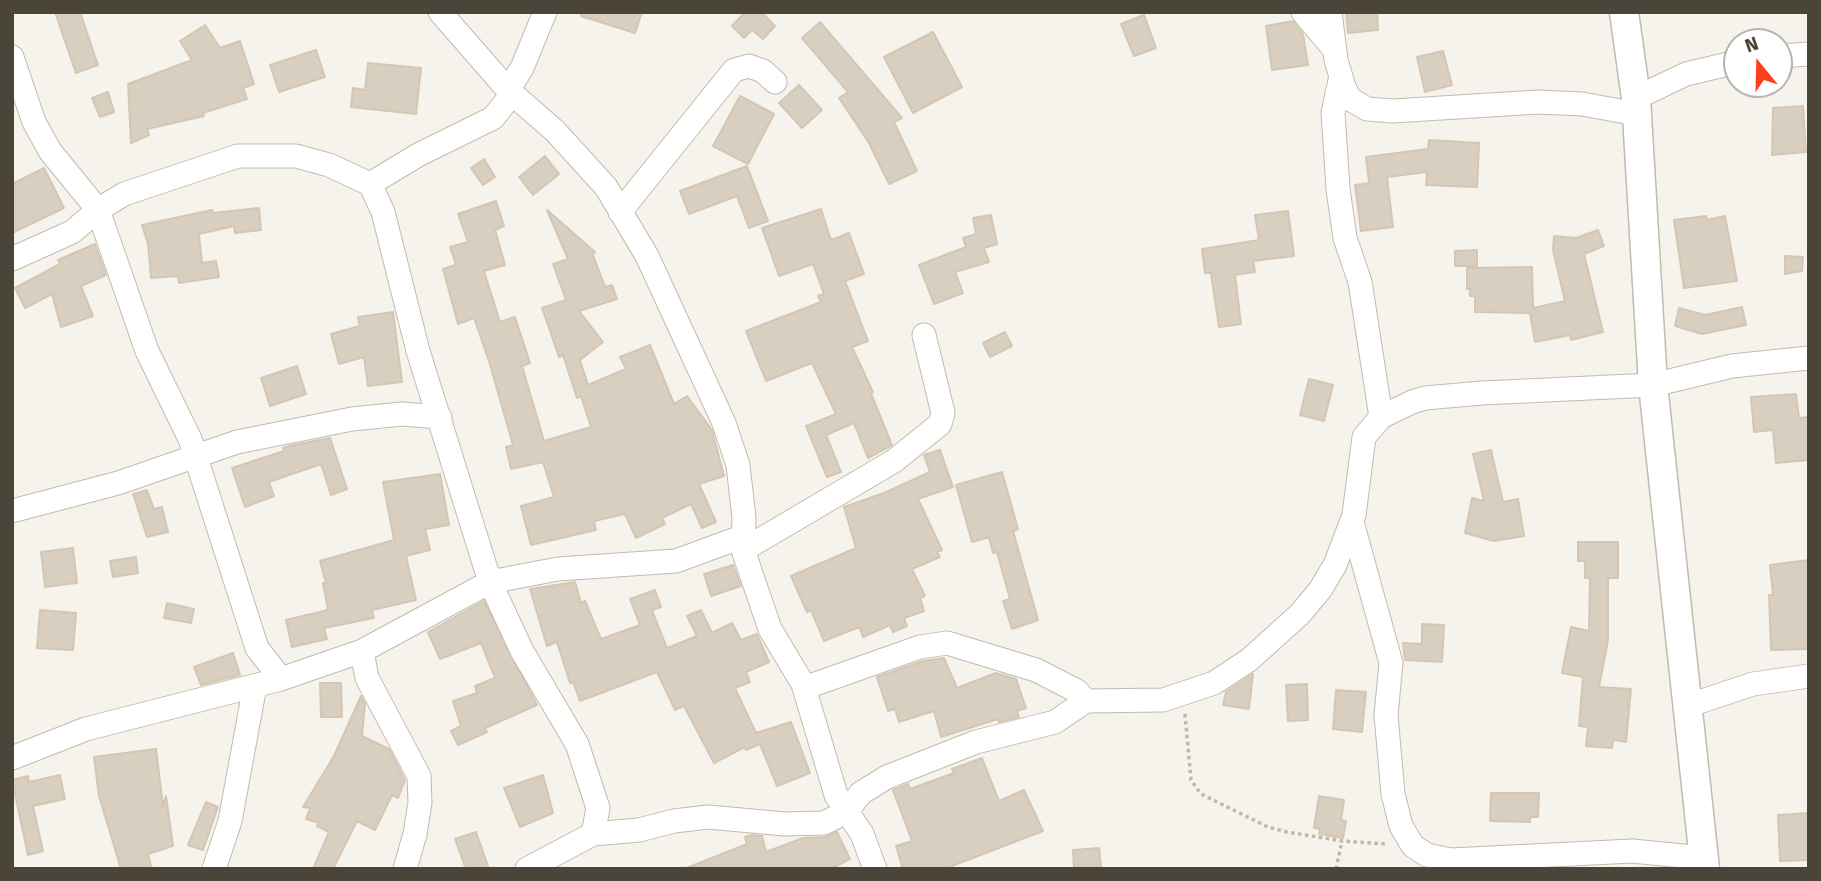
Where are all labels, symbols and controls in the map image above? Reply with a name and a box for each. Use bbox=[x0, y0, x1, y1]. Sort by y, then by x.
north arrow bbox=[1723, 28, 1793, 98]
text: N bbox=[1742, 32, 1761, 57]

